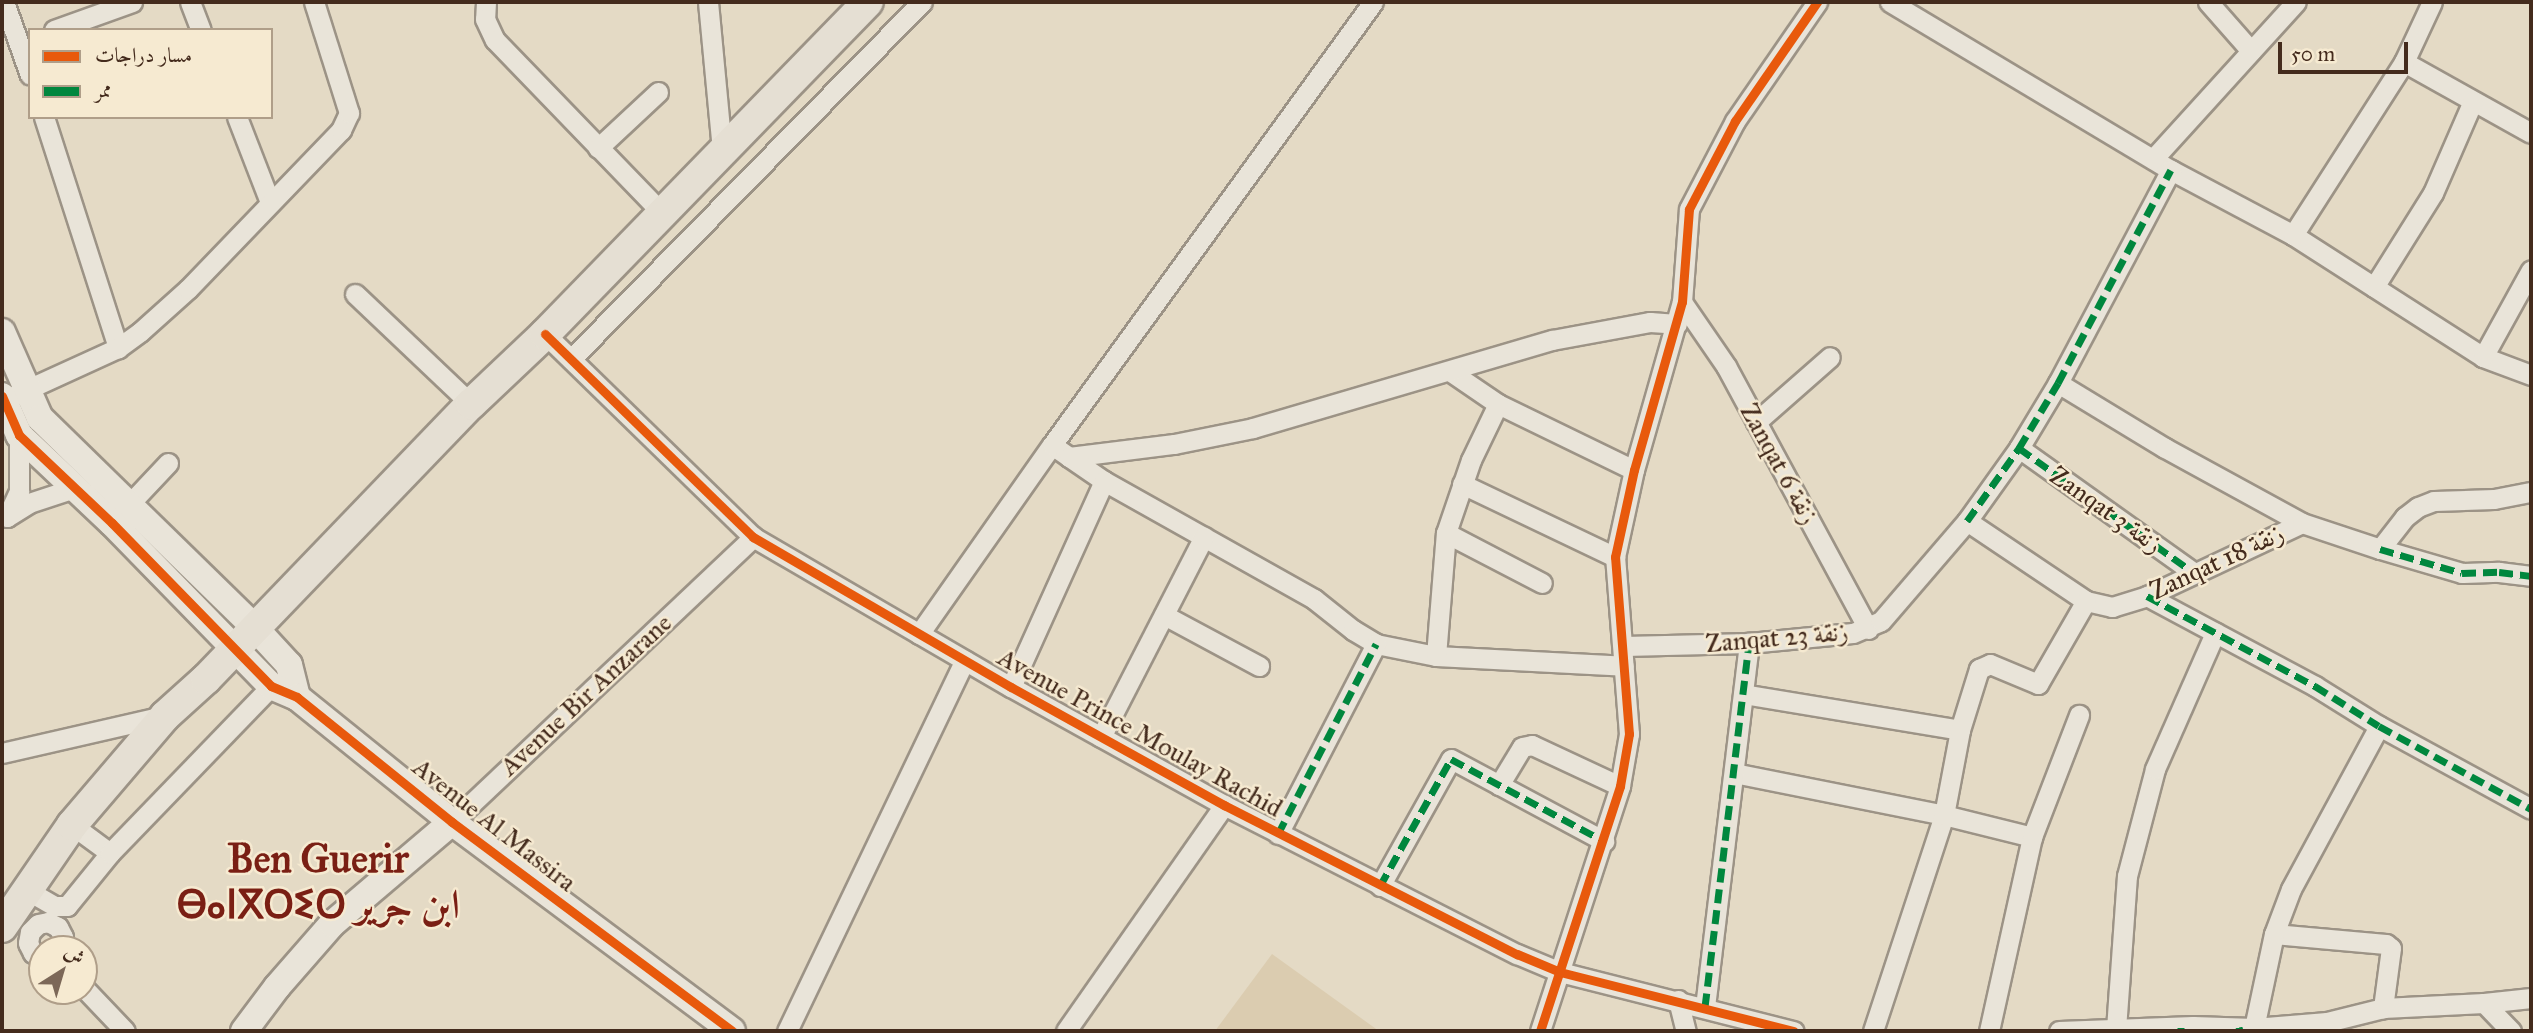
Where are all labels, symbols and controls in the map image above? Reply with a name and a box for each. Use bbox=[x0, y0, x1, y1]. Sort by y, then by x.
legend bbox=[28, 28, 273, 119]
scale bar bbox=[2281, 28, 2410, 72]
text: 50 m bbox=[2291, 41, 2335, 67]
text: مسار دراجات bbox=[95, 42, 192, 68]
text: ممر bbox=[95, 77, 112, 103]
street label: Zanqat 6 زنقة bbox=[1733, 398, 1825, 530]
street label: Zanqat 3 زنقة bbox=[2044, 460, 2168, 560]
street label: Zanqat 18 زنقة bbox=[2145, 517, 2289, 607]
street label: Avenue Bir Anzarane bbox=[494, 607, 678, 783]
street label: Zanqat 23 زنقة bbox=[1704, 616, 1850, 660]
street label: Avenue Prince Moulay Rachid bbox=[992, 642, 1288, 824]
street label: Avenue Al Massira bbox=[406, 752, 582, 898]
district label: Ben Guerir ⴱⴰⵏⴳⵔⵉⵔ ابن جرير bbox=[176, 835, 460, 929]
north arrow bbox=[28, 935, 98, 1005]
text: ش bbox=[60, 940, 89, 969]

